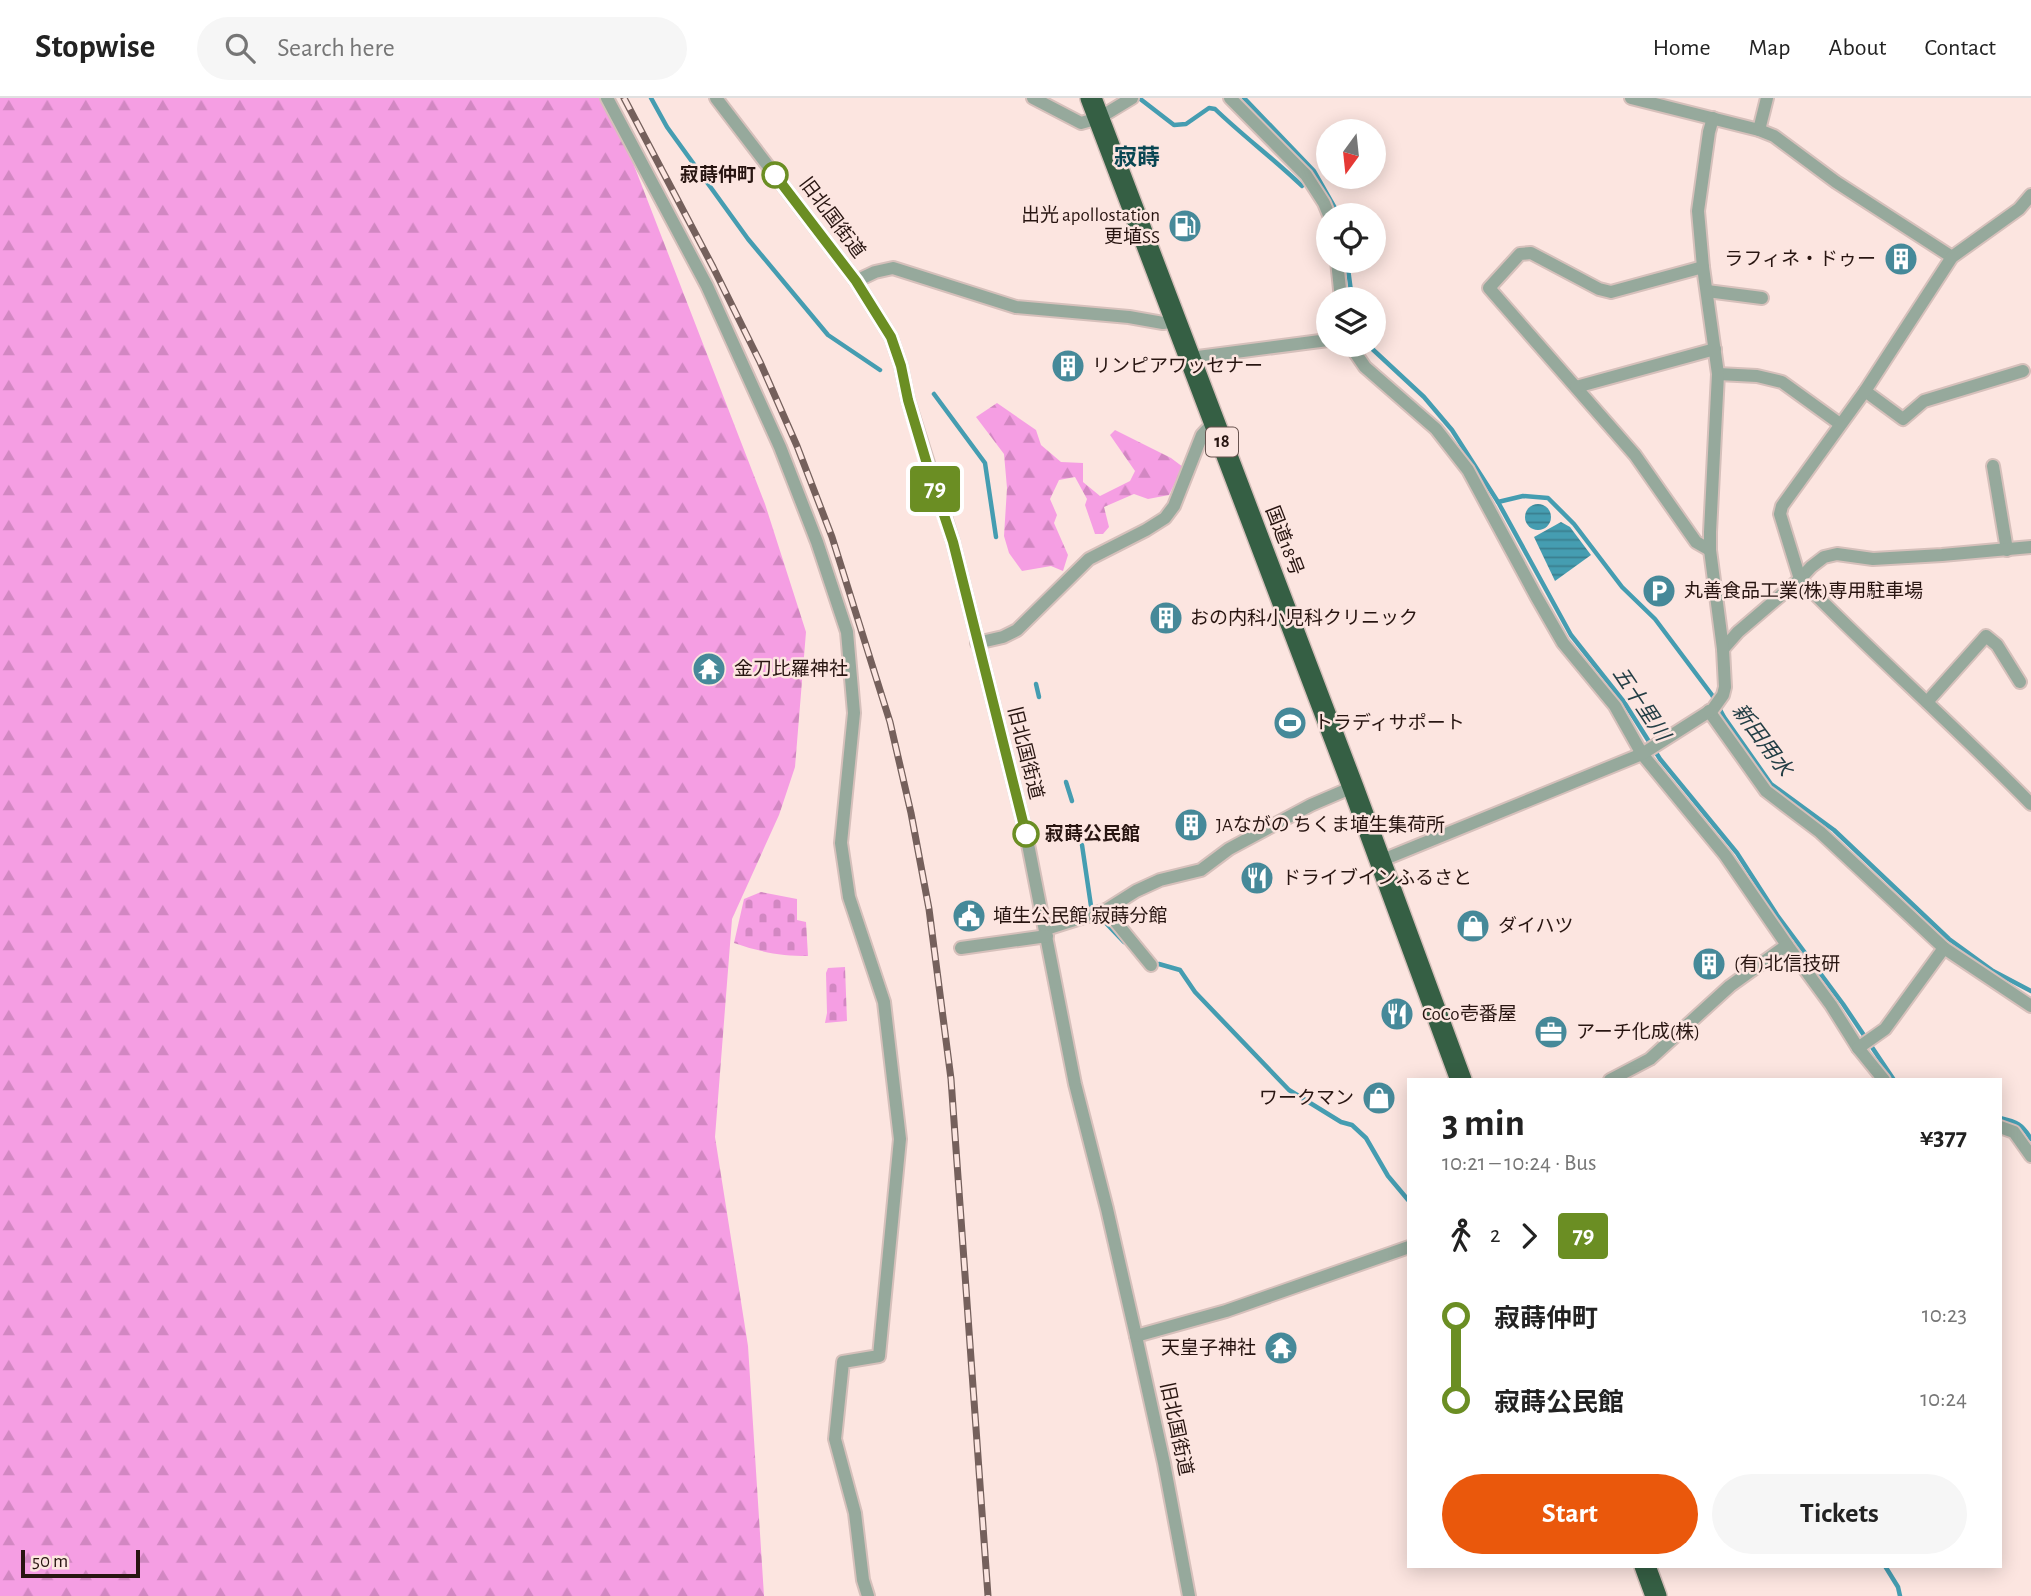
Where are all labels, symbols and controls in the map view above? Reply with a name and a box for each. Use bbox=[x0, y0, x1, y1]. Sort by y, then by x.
search box bbox=[197, 17, 687, 80]
icon: search bbox=[221, 29, 259, 67]
text: Stopwise bbox=[35, 31, 155, 64]
text: Search here bbox=[277, 35, 395, 61]
text: Home bbox=[1653, 36, 1711, 60]
text: Map bbox=[1749, 36, 1791, 60]
text: About bbox=[1829, 36, 1886, 60]
text: Contact bbox=[1924, 36, 1996, 60]
north arrow bbox=[1316, 119, 1386, 189]
map controls bbox=[1316, 119, 1386, 357]
district label: 寂蒔 bbox=[1114, 145, 1160, 170]
marker: 寂蒔仲町 bbox=[762, 162, 788, 188]
place label: 寂蒔仲町 bbox=[680, 164, 756, 185]
street label: 旧北国街道 bbox=[796, 174, 869, 262]
button: locate bbox=[1316, 203, 1386, 273]
place label: 出光 apollostation 更埴SS bbox=[1021, 205, 1160, 247]
fuel station icon: 出光 apollostation 更埴SS bbox=[1166, 207, 1204, 245]
building icon: ラフィネ・ドゥー bbox=[1882, 240, 1920, 278]
place label: ラフィネ・ドゥー bbox=[1724, 249, 1876, 269]
button: layers bbox=[1316, 287, 1386, 357]
building icon: リンピアワッセナー bbox=[1049, 347, 1087, 385]
place label: リンピアワッセナー bbox=[1092, 356, 1263, 376]
road number: 18 bbox=[1206, 428, 1238, 456]
line badge: 79 bbox=[904, 466, 967, 512]
text: 79 bbox=[924, 477, 946, 501]
street label: 国道18号 bbox=[1262, 503, 1307, 578]
parking icon: 丸善食品工業(株)専用駐車場 bbox=[1640, 572, 1678, 610]
place label: 丸善食品工業(株)専用駐車場 bbox=[1684, 580, 1923, 601]
building icon: おの内科小児科クリニック bbox=[1147, 599, 1185, 637]
place label: おの内科小児科クリニック bbox=[1190, 607, 1418, 628]
temple icon: 金刀比羅神社 bbox=[690, 650, 728, 688]
place label: 金刀比羅神社 bbox=[734, 658, 848, 679]
water label: 五十里川 bbox=[1609, 663, 1675, 746]
water label: 新田用水 bbox=[1728, 700, 1798, 781]
street label: 旧北国街道 bbox=[1004, 704, 1047, 801]
sports icon: トラディサポート bbox=[1271, 704, 1309, 742]
place label: トラディサポート bbox=[1314, 712, 1465, 733]
building icon: JAながの ちくま埴生集荷所 bbox=[1172, 806, 1210, 844]
place label: JAながの ちくま埴生集荷所 bbox=[1216, 814, 1445, 835]
marker: 寂蒔公民館 bbox=[1013, 821, 1039, 847]
place label: 寂蒔公民館 bbox=[1045, 824, 1140, 844]
restaurant icon: ドライブインふるさと bbox=[1238, 859, 1276, 897]
place label: ドライブインふるさと bbox=[1282, 867, 1472, 888]
public building icon: 埴生公民館 寂蒔分館 bbox=[950, 897, 988, 935]
place label: 埴生公民館 寂蒔分館 bbox=[993, 905, 1167, 926]
shop icon: ダイハツ bbox=[1454, 907, 1492, 945]
place label: ダイハツ bbox=[1498, 915, 1574, 936]
building icon: (有)北信技研 bbox=[1690, 945, 1728, 983]
place label: (有)北信技研 bbox=[1734, 954, 1840, 974]
restaurant icon: CoCo壱番屋 bbox=[1378, 995, 1416, 1033]
place label: CoCo壱番屋 bbox=[1422, 1004, 1517, 1024]
office icon: アーチ化成(株) bbox=[1532, 1013, 1570, 1051]
place label: アーチ化成(株) bbox=[1576, 1021, 1700, 1042]
shop icon: ワークマン bbox=[1360, 1079, 1398, 1117]
place label: ワークマン bbox=[1259, 1088, 1354, 1108]
text: 3 min bbox=[1442, 1105, 1525, 1143]
text: ¥377 bbox=[1920, 1124, 1967, 1150]
text: 10:21 – 10:24 · Bus bbox=[1442, 1152, 1597, 1175]
icon: walk bbox=[1442, 1217, 1480, 1255]
icon: forward bbox=[1510, 1217, 1548, 1255]
text: 2 bbox=[1490, 1224, 1500, 1247]
text: 79 bbox=[1572, 1224, 1594, 1248]
text: 10:23 bbox=[1922, 1304, 1967, 1327]
text: 寂蒔仲町 bbox=[1494, 1306, 1598, 1332]
temple icon: 天皇子神社 bbox=[1262, 1329, 1300, 1367]
place label: 天皇子神社 bbox=[1161, 1337, 1256, 1358]
street label: 旧北国街道 bbox=[1157, 1380, 1196, 1477]
text: 10:24 bbox=[1920, 1388, 1967, 1411]
text: 寂蒔公民館 bbox=[1494, 1390, 1624, 1416]
button: Start bbox=[1442, 1474, 1698, 1554]
button: Tickets bbox=[1712, 1474, 1967, 1554]
scale bar bbox=[21, 1547, 140, 1579]
text: 50 m bbox=[32, 1552, 68, 1571]

